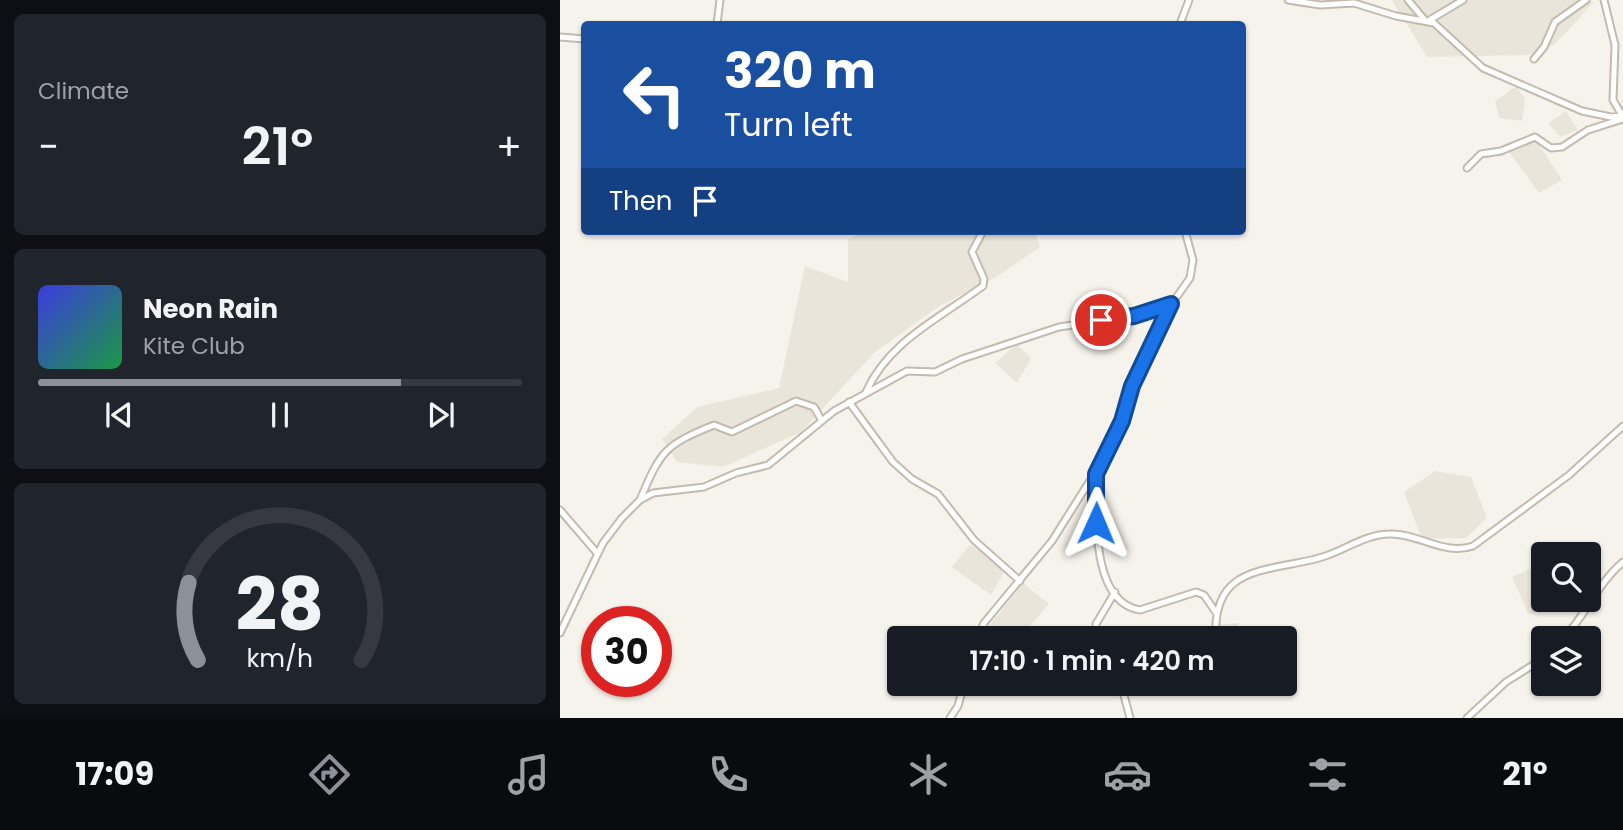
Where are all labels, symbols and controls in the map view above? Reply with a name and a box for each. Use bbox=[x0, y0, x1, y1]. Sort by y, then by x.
text: 320 m bbox=[724, 37, 876, 105]
icon: left bbox=[609, 49, 700, 140]
text: Climate bbox=[38, 75, 129, 107]
text: Turn left bbox=[724, 102, 853, 147]
text: 21° bbox=[242, 110, 313, 183]
text: − bbox=[38, 120, 59, 173]
text: + bbox=[496, 120, 522, 173]
icon: arrive bbox=[686, 182, 724, 220]
text: Then bbox=[609, 183, 672, 219]
pin bbox=[1071, 290, 1131, 350]
text: Neon Rain bbox=[143, 291, 278, 327]
icon: arrive bbox=[1082, 301, 1120, 339]
text: Kite Club bbox=[143, 330, 245, 362]
icon: previous bbox=[100, 396, 138, 434]
icon: pause bbox=[261, 396, 299, 434]
icon: next bbox=[422, 396, 460, 434]
position arrow bbox=[1059, 486, 1133, 560]
map controls bbox=[1531, 542, 1601, 696]
button: search bbox=[1531, 542, 1601, 612]
text: 28 bbox=[236, 554, 324, 655]
speed limit sign: 30 bbox=[581, 606, 672, 697]
button: layers bbox=[1531, 626, 1601, 696]
text: km/h bbox=[247, 640, 313, 675]
text: 17:10 · 1 min · 420 m bbox=[969, 643, 1215, 679]
icon: directions bbox=[305, 750, 354, 799]
icon: music bbox=[504, 750, 553, 799]
icon: phone bbox=[704, 750, 753, 799]
icon: climate bbox=[904, 750, 953, 799]
icon: car bbox=[1103, 750, 1152, 799]
icon: filters bbox=[1303, 750, 1352, 799]
text: 17:09 bbox=[75, 751, 154, 796]
text: 21° bbox=[1502, 751, 1548, 796]

